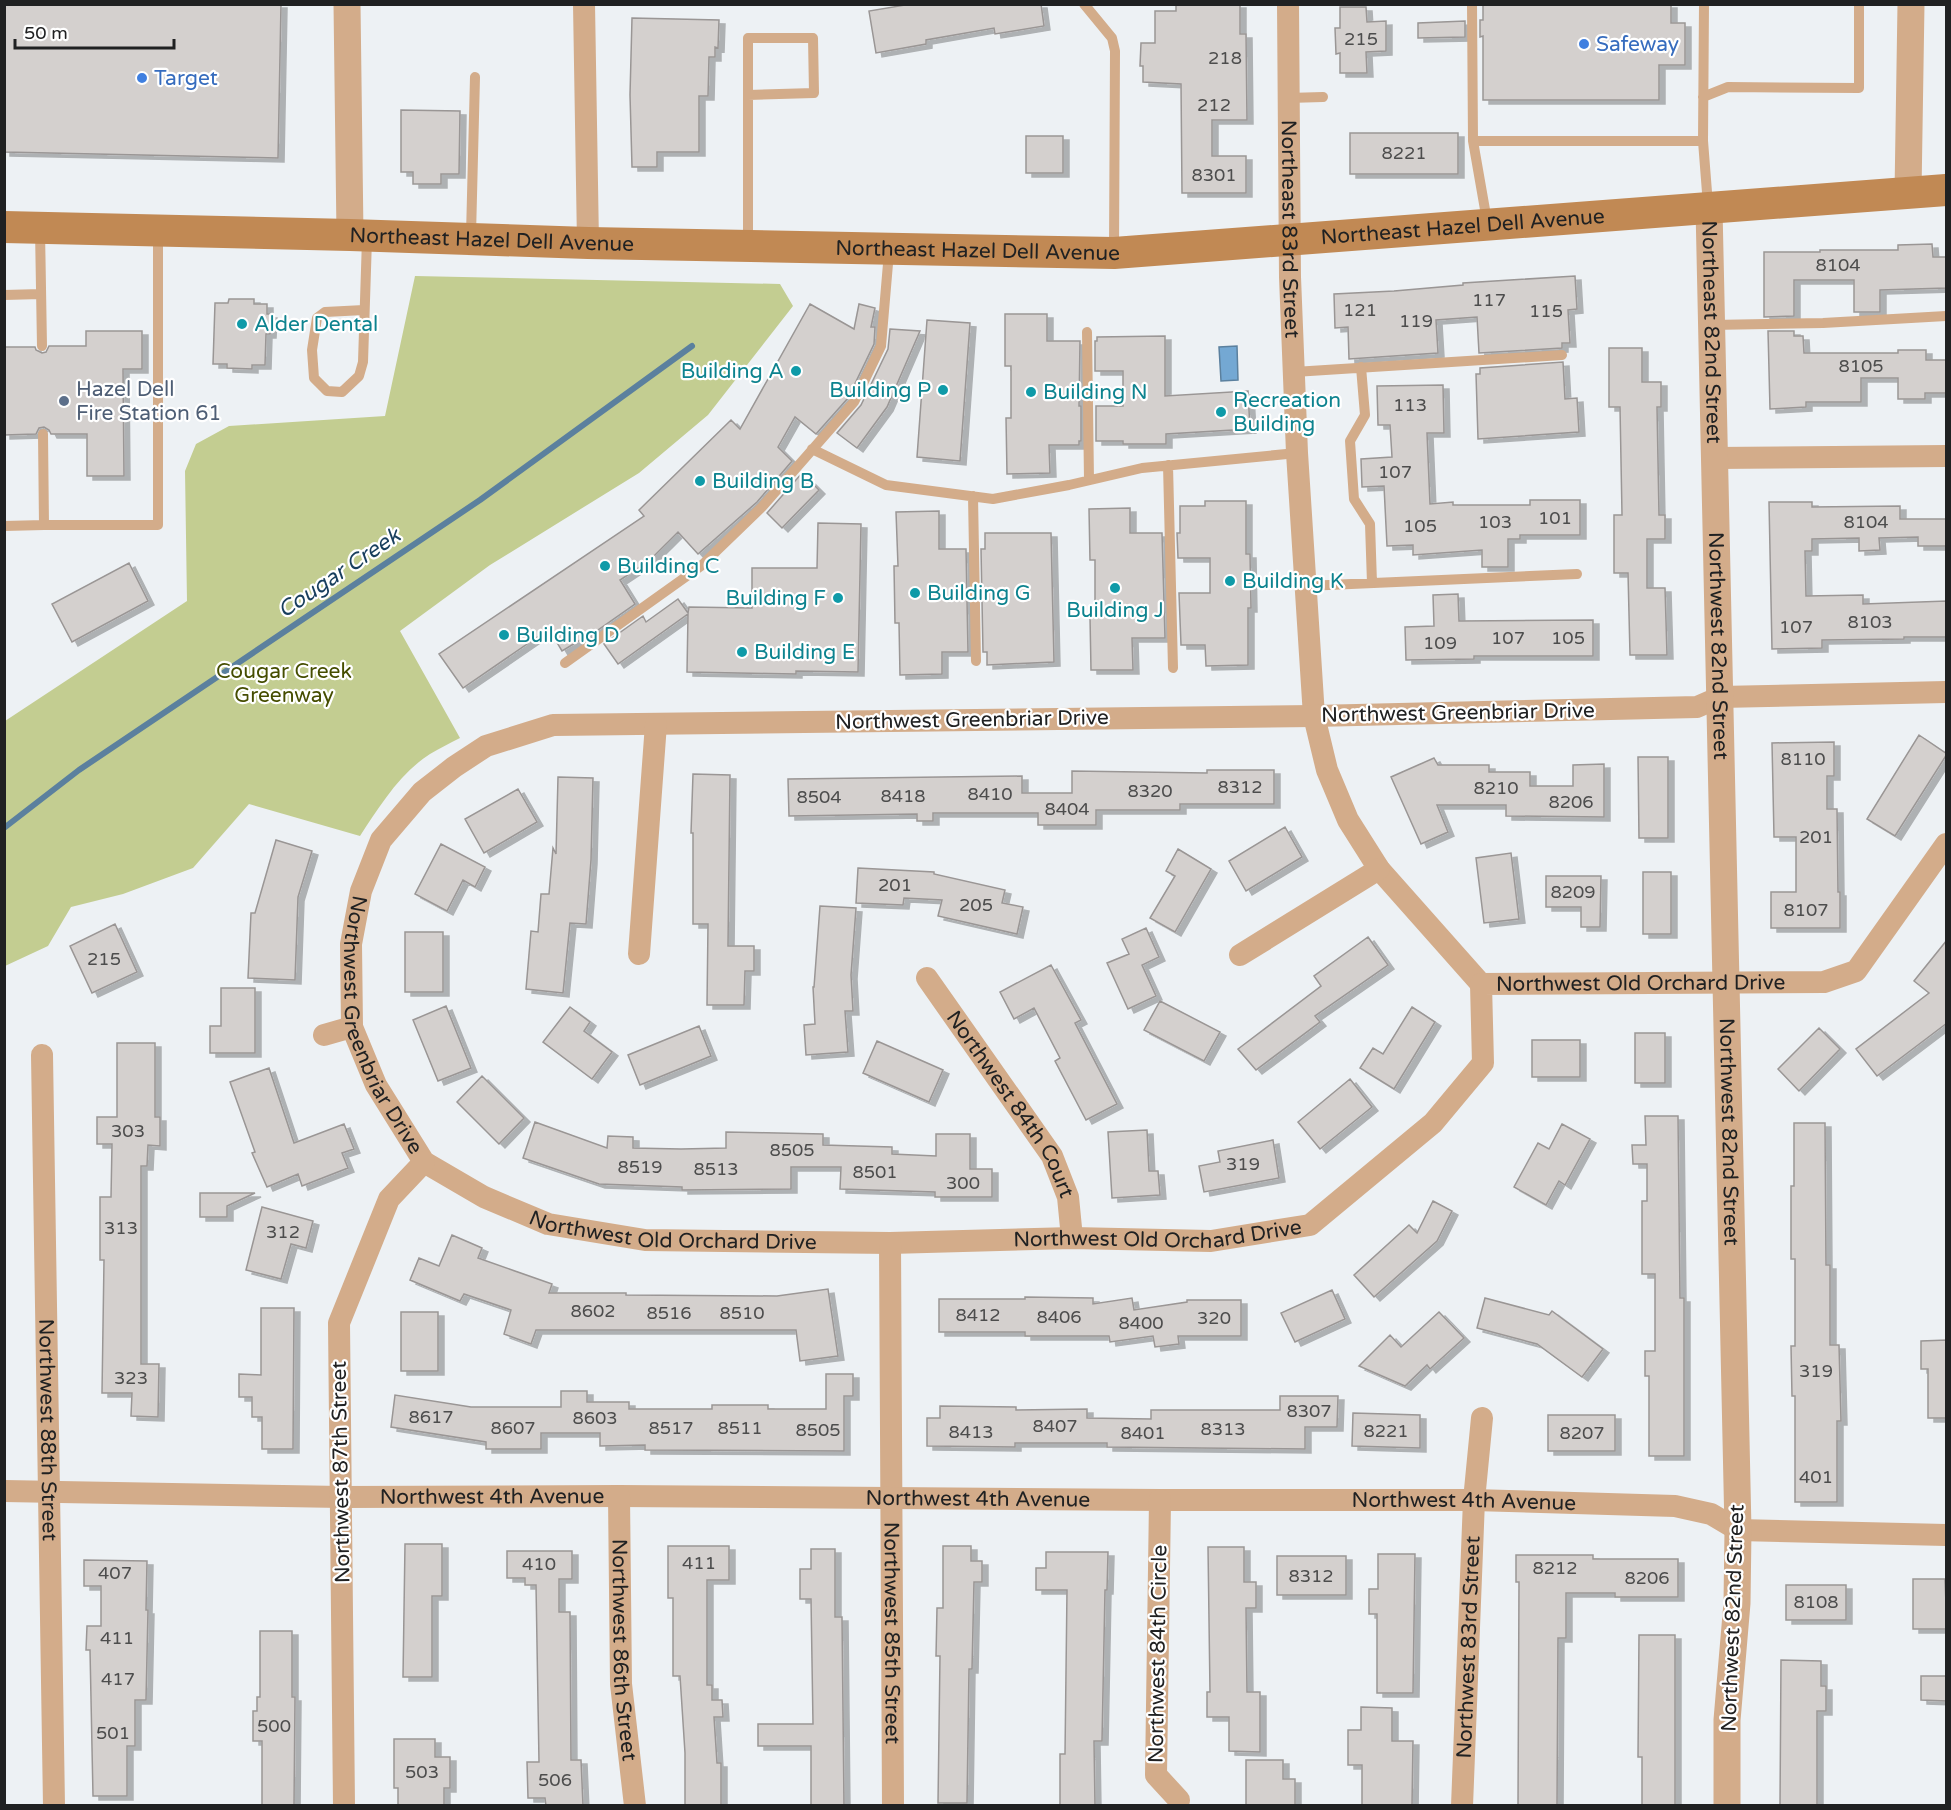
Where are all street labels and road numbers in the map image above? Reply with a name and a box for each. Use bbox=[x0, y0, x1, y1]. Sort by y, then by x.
street label: Northeast 83rd Street bbox=[1276, 120, 1305, 339]
street label: Northeast Hazel Dell Avenue bbox=[1320, 203, 1606, 250]
street label: Northeast 82nd Street bbox=[1697, 220, 1727, 444]
street label: Northeast Hazel Dell Avenue bbox=[349, 222, 634, 256]
street label: Northeast Hazel Dell Avenue bbox=[835, 235, 1121, 266]
street label: Northwest 82nd Street bbox=[1704, 532, 1734, 760]
street label: Northwest Greenbriar Drive bbox=[1321, 698, 1595, 728]
street label: Northwest Greenbriar Drive bbox=[835, 705, 1109, 735]
street label: Northwest Greenbriar Drive bbox=[338, 893, 428, 1159]
street label: Northwest Old Orchard Drive bbox=[1496, 970, 1786, 996]
street label: Northwest 84th Court bbox=[941, 1006, 1080, 1201]
street label: Northwest 82nd Street bbox=[1714, 1018, 1744, 1246]
street label: Northwest Old Orchard Drive bbox=[525, 1205, 817, 1255]
street label: Northwest Old Orchard Drive bbox=[1013, 1214, 1304, 1254]
street label: Northwest 88th Street bbox=[34, 1318, 62, 1541]
street label: Northwest 87th Street bbox=[327, 1361, 355, 1583]
street label: Northwest 4th Avenue bbox=[380, 1484, 604, 1509]
street label: Northwest 4th Avenue bbox=[866, 1485, 1090, 1512]
street label: Northwest 4th Avenue bbox=[1352, 1488, 1577, 1516]
street label: Northwest 82nd Street bbox=[1717, 1504, 1749, 1732]
street label: Northwest 85th Street bbox=[879, 1522, 905, 1744]
street label: Northwest 83rd Street bbox=[1451, 1535, 1485, 1759]
street label: Northwest 86th Street bbox=[607, 1539, 642, 1762]
street label: Northwest 84th Circle bbox=[1144, 1545, 1172, 1763]

